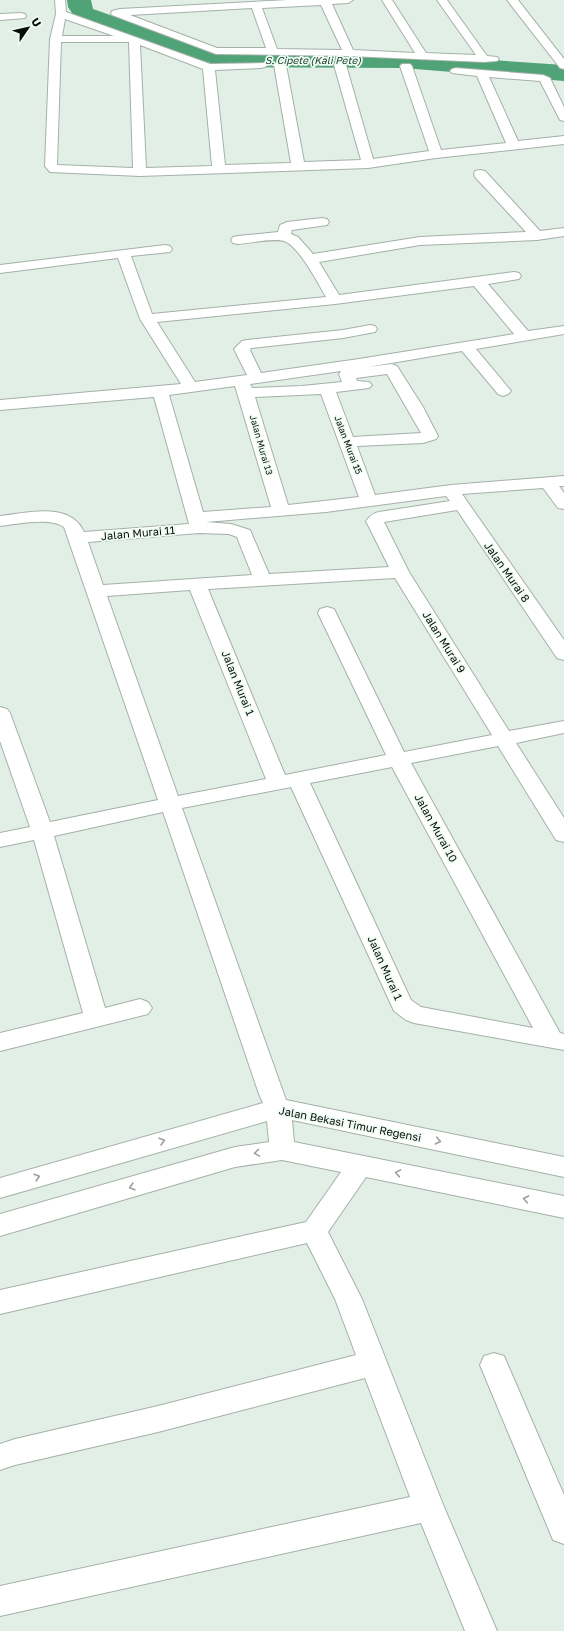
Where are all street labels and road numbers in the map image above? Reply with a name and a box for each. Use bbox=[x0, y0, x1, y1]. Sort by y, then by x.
street label: Jalan Murai 13 bbox=[248, 414, 275, 476]
street label: Jalan Murai 15 bbox=[332, 414, 365, 476]
street label: Jalan Murai 11 bbox=[100, 523, 176, 542]
street label: Jalan Murai 8 bbox=[482, 539, 533, 605]
street label: Jalan Murai 9 bbox=[420, 608, 469, 675]
street label: Jalan Murai 1 bbox=[219, 648, 257, 717]
street label: Jalan Murai 10 bbox=[412, 791, 461, 864]
street label: Jalan Murai 1 bbox=[365, 934, 405, 1002]
street label: Jalan Bekasi Timur Regensi bbox=[278, 1103, 422, 1144]

